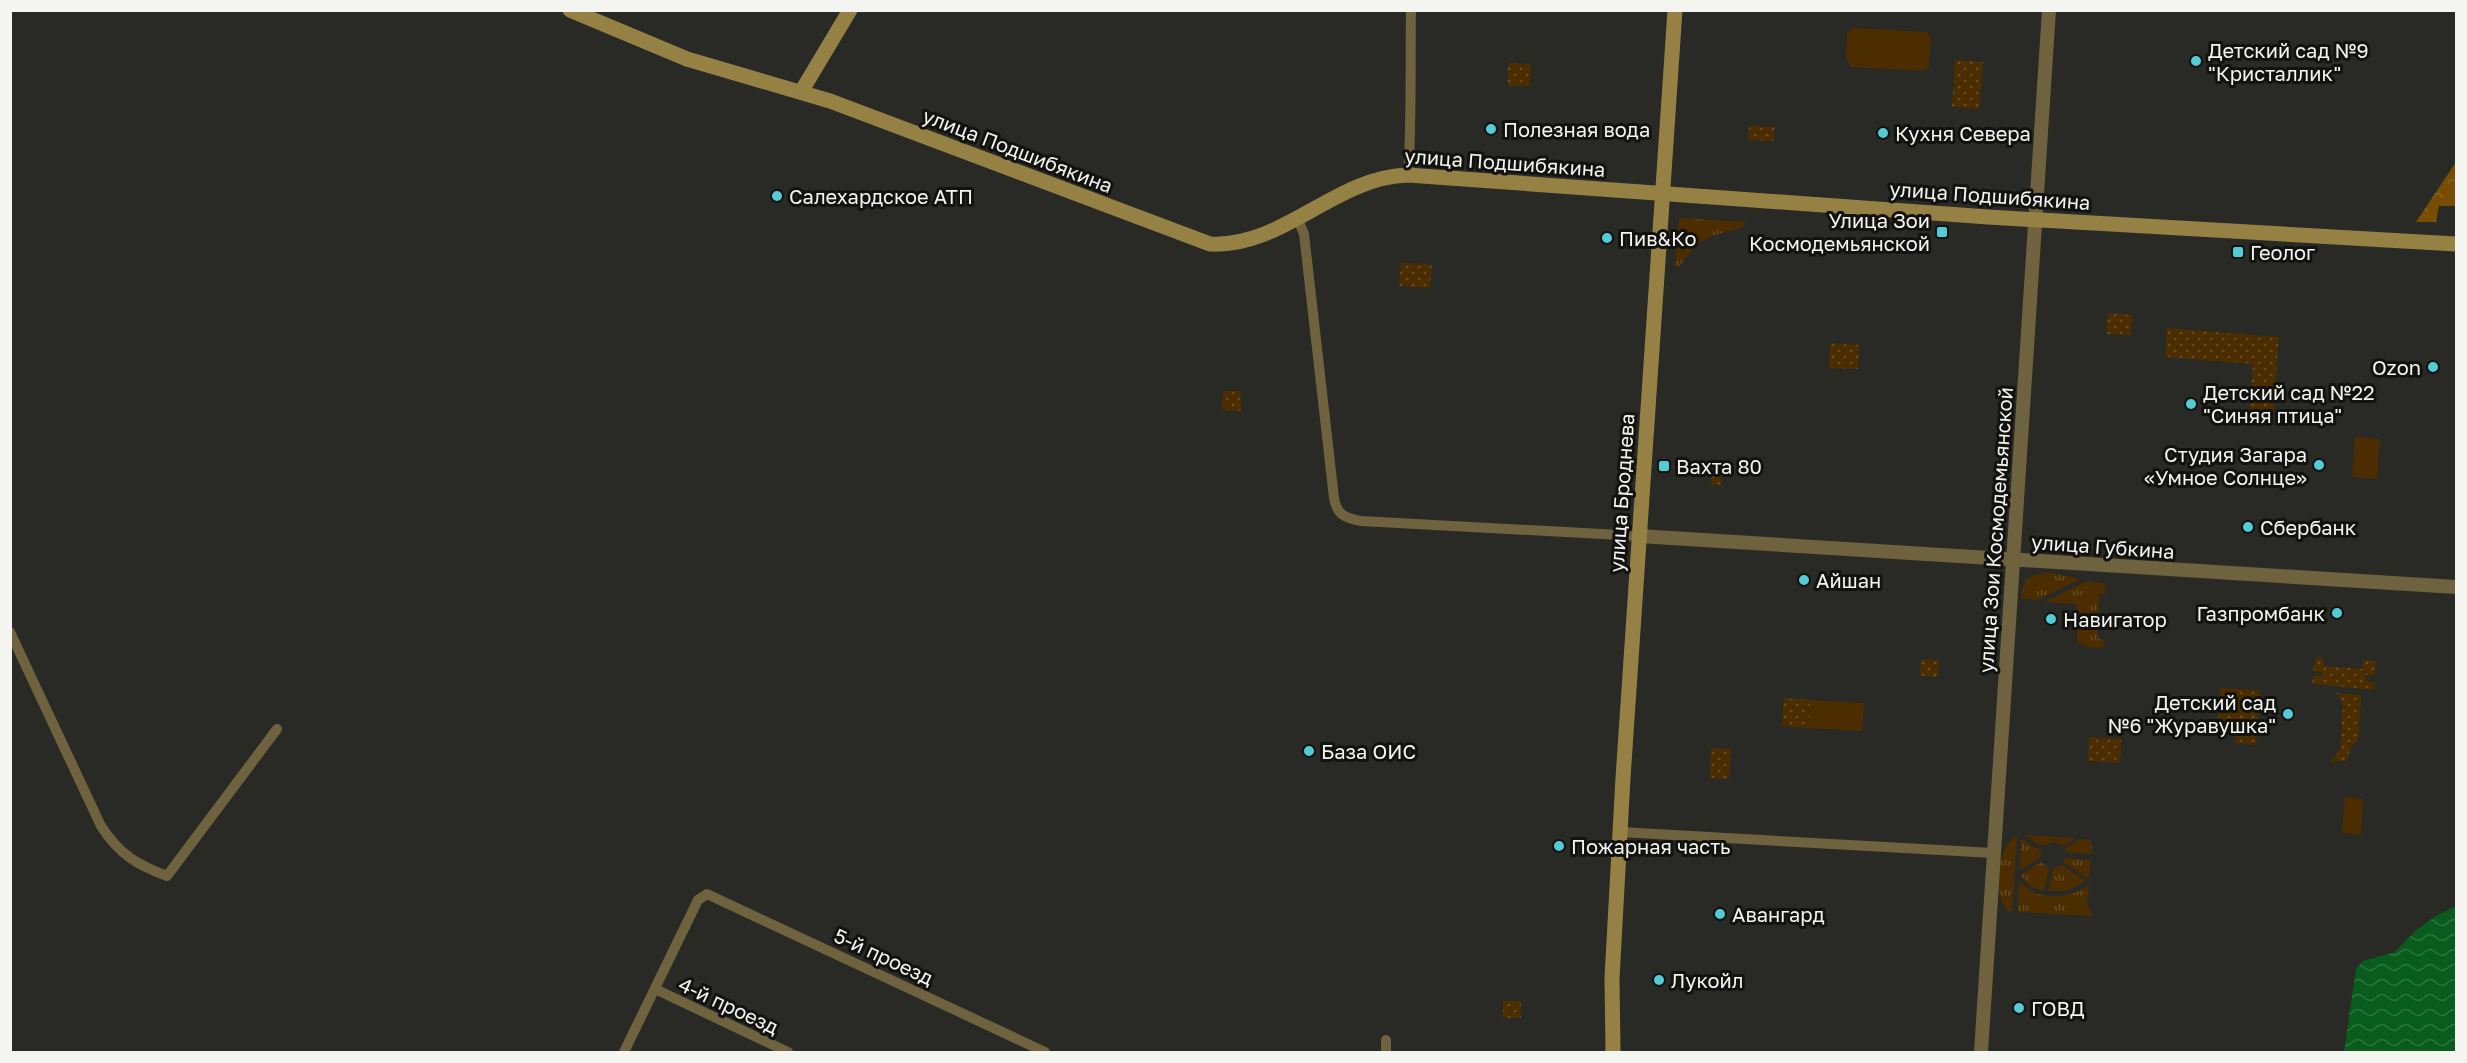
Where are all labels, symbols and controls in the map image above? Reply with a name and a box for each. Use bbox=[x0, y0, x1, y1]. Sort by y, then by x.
place label: Детский сад №9 "Кристаллик" bbox=[2208, 38, 2369, 85]
marker: Детский сад №9 "Кристаллик" bbox=[2189, 54, 2203, 68]
street label: улица Подшибякина bbox=[920, 103, 1116, 197]
place label: Полезная вода bbox=[1503, 117, 1650, 141]
place label: Кухня Севера bbox=[1895, 121, 2031, 145]
marker: Полезная вода bbox=[1484, 122, 1498, 136]
marker: Кухня Севера bbox=[1876, 126, 1890, 140]
street label: улица Подшибякина bbox=[1404, 143, 1606, 181]
street label: улица Подшибякина bbox=[1889, 176, 2091, 214]
place label: Салехардское АТП bbox=[789, 184, 973, 208]
marker: Салехардское АТП bbox=[770, 189, 784, 203]
place label: Улица Зои Космодемьянской bbox=[1749, 208, 1930, 255]
marker: Улица Зои Космодемьянской bbox=[1935, 225, 1949, 239]
place label: Пив&Ко bbox=[1619, 226, 1697, 250]
marker: Пив&Ко bbox=[1600, 231, 1614, 245]
place label: Геолог bbox=[2250, 240, 2315, 264]
marker: Геолог bbox=[2231, 245, 2245, 259]
place label: Ozon bbox=[2372, 355, 2421, 379]
marker: Ozon bbox=[2426, 360, 2440, 374]
place label: Детский сад №22 "Синяя птица" bbox=[2203, 380, 2375, 427]
street label: улица Зои Космодемьянской bbox=[1973, 386, 2017, 674]
marker: Детский сад №22 "Синяя птица" bbox=[2184, 397, 2198, 411]
street label: улица Броднева bbox=[1603, 413, 1639, 573]
place label: Студия Загара «Умное Солнце» bbox=[2144, 442, 2307, 489]
place label: Вахта 80 bbox=[1676, 454, 1762, 478]
marker: Студия Загара «Умное Солнце» bbox=[2312, 458, 2326, 472]
marker: Вахта 80 bbox=[1657, 459, 1671, 473]
place label: Сбербанк bbox=[2260, 515, 2356, 539]
marker: Сбербанк bbox=[2241, 520, 2255, 534]
street label: улица Губкина bbox=[2031, 529, 2175, 563]
place label: Айшан bbox=[1816, 568, 1881, 592]
marker: Айшан bbox=[1797, 573, 1811, 587]
place label: Газпромбанк bbox=[2196, 601, 2325, 625]
marker: Газпромбанк bbox=[2330, 606, 2344, 620]
place label: Навигатор bbox=[2063, 607, 2167, 631]
marker: Навигатор bbox=[2044, 612, 2058, 626]
place label: Детский сад №6 "Журавушка" bbox=[2108, 690, 2276, 737]
marker: Детский сад №6 "Журавушка" bbox=[2281, 707, 2295, 721]
place label: База ОИС bbox=[1321, 739, 1416, 763]
marker: База ОИС bbox=[1302, 744, 1316, 758]
place label: Пожарная часть bbox=[1571, 834, 1731, 858]
marker: Пожарная часть bbox=[1552, 839, 1566, 853]
place label: Авангард bbox=[1732, 902, 1825, 926]
marker: Авангард bbox=[1713, 907, 1727, 921]
street label: 5-й проезд bbox=[830, 923, 938, 989]
place label: Лукойл bbox=[1671, 968, 1744, 992]
street label: 4-й проезд bbox=[675, 971, 783, 1039]
marker: Лукойл bbox=[1652, 973, 1666, 987]
place label: ГОВД bbox=[2031, 996, 2085, 1020]
marker: ГОВД bbox=[2012, 1001, 2026, 1015]

